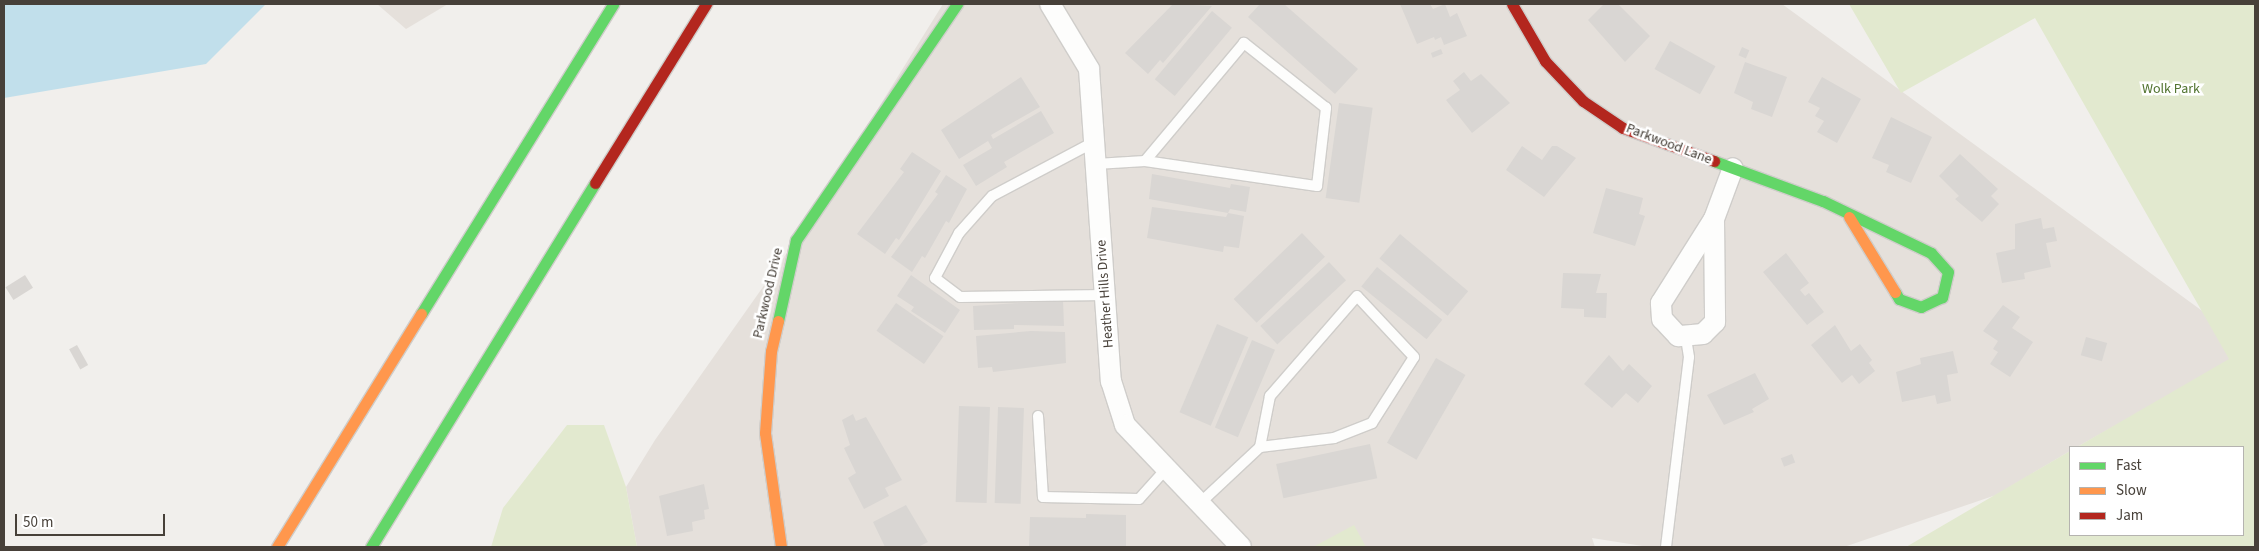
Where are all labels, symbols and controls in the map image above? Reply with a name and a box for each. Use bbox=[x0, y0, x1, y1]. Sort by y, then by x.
park label: Wolk Park bbox=[2142, 81, 2200, 97]
street label: Parkwood Lane bbox=[1624, 120, 1714, 168]
street label: Heather Hills Drive bbox=[1093, 239, 1117, 349]
street label: Parkwood Drive bbox=[749, 246, 787, 340]
legend bbox=[2069, 446, 2244, 536]
text: Fast bbox=[2116, 455, 2142, 476]
text: Slow bbox=[2116, 480, 2147, 501]
scale bar bbox=[18, 504, 168, 536]
text: Jam bbox=[2116, 505, 2143, 526]
text: 50 m bbox=[23, 512, 53, 533]

